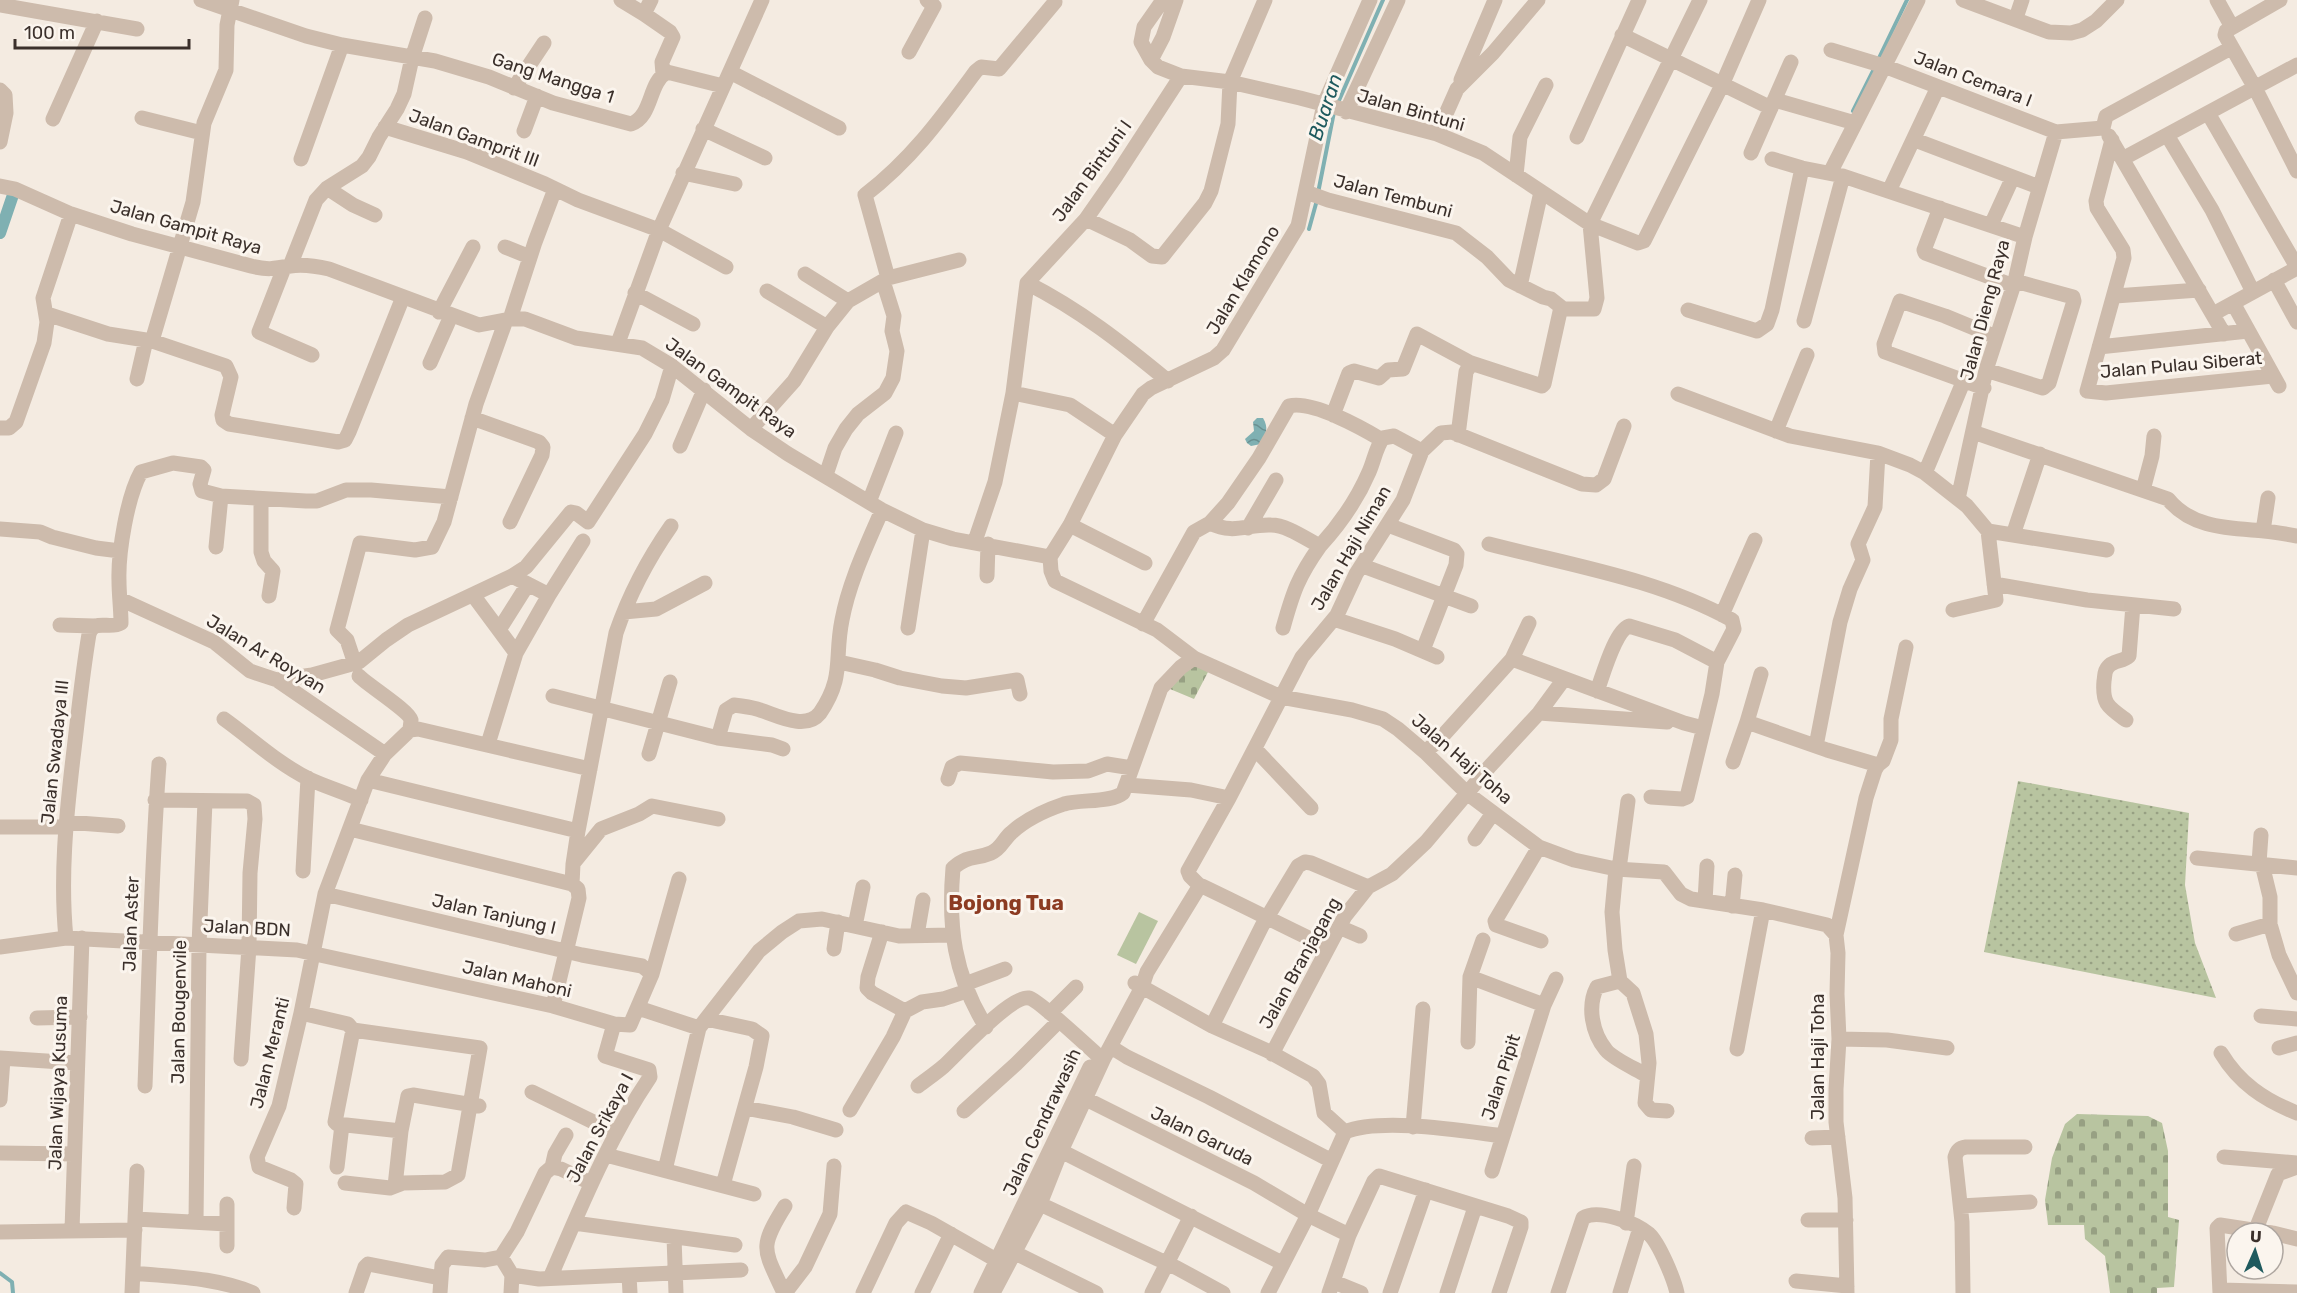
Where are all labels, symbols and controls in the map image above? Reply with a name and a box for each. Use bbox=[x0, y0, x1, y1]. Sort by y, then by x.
scale bar bbox=[15, 12, 189, 50]
text: 100 m bbox=[24, 22, 75, 44]
street label: Jalan Cemara I bbox=[1911, 46, 2035, 112]
street label: Gang Mangga 1 bbox=[489, 48, 617, 108]
water label: Buaran bbox=[1303, 71, 1347, 143]
street label: Jalan Bintuni bbox=[1355, 84, 1467, 136]
street label: Jalan Gamprit III bbox=[406, 104, 542, 172]
street label: Jalan Bintuni I bbox=[1048, 116, 1136, 226]
street label: Jalan Tembuni bbox=[1331, 170, 1455, 222]
street label: Jalan Gampit Raya bbox=[108, 195, 264, 259]
street label: Jalan Klamono bbox=[1202, 221, 1284, 339]
street label: Jalan Dieng Raya bbox=[1956, 237, 2014, 383]
street label: Jalan Gampit Raya bbox=[661, 333, 801, 443]
street label: Jalan Pulau Siberat bbox=[2099, 347, 2263, 383]
street label: Jalan Haji Niman bbox=[1306, 481, 1396, 615]
street label: Jalan Ar Royyan bbox=[202, 610, 330, 698]
street label: Jalan Swadaya III bbox=[36, 679, 74, 825]
street label: Jalan Haji Toha bbox=[1407, 709, 1517, 809]
street label: Jalan Aster bbox=[118, 876, 144, 972]
street label: Jalan Tanjung I bbox=[430, 889, 558, 939]
district label: Bojong Tua bbox=[948, 890, 1064, 915]
street label: Jalan Branjagang bbox=[1255, 893, 1345, 1033]
street label: Jalan BDN bbox=[203, 915, 291, 941]
street label: Jalan Bougenvile bbox=[167, 940, 191, 1084]
street label: Jalan Mahoni bbox=[460, 956, 574, 1002]
street label: Jalan Haji Toha bbox=[1807, 994, 1829, 1120]
street label: Jalan Wijaya Kusuma bbox=[44, 995, 72, 1171]
street label: Jalan Meranti bbox=[246, 995, 294, 1111]
street label: Jalan Pipit bbox=[1477, 1031, 1525, 1123]
street label: Jalan Cendrawasih bbox=[998, 1045, 1086, 1199]
street label: Jalan Srikaya I bbox=[562, 1069, 638, 1187]
street label: Jalan Garuda bbox=[1147, 1102, 1257, 1170]
north arrow bbox=[2225, 1221, 2285, 1281]
text: U bbox=[2249, 1227, 2262, 1246]

